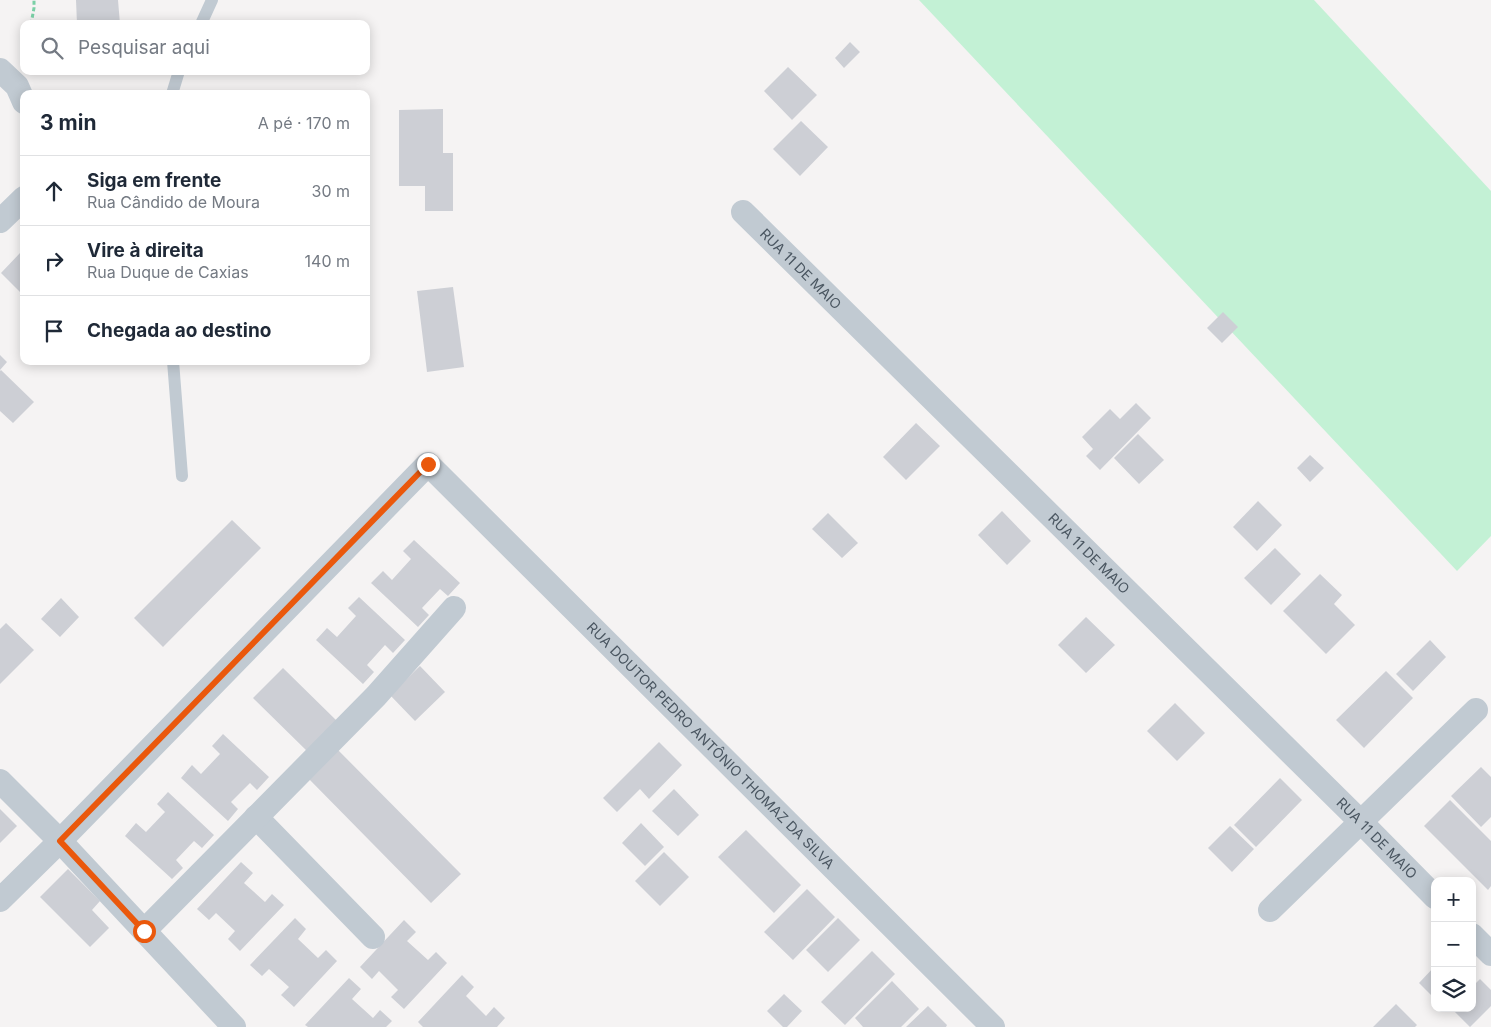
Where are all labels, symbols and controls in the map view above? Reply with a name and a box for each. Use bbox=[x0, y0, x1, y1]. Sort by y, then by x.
search box bbox=[20, 20, 370, 75]
icon: search bbox=[38, 34, 66, 62]
text: Pesquisar aqui bbox=[78, 36, 210, 59]
text: 3 min bbox=[40, 110, 96, 135]
text: A pé · 170 m bbox=[258, 113, 350, 133]
text: Siga em frente bbox=[87, 169, 221, 192]
icon: ahead bbox=[40, 177, 68, 205]
text: 30 m bbox=[312, 181, 350, 201]
text: Rua Cândido de Moura bbox=[87, 192, 260, 212]
street label: RUA 11 DE MAIO bbox=[757, 225, 845, 312]
text: Vire à direita bbox=[87, 239, 204, 262]
icon: right bbox=[40, 247, 68, 275]
text: 140 m bbox=[305, 251, 350, 271]
text: Rua Duque de Caxias bbox=[87, 262, 249, 282]
icon: arrive bbox=[40, 317, 68, 345]
text: Chegada ao destino bbox=[87, 319, 271, 342]
route end bbox=[417, 453, 440, 476]
street label: RUA 11 DE MAIO bbox=[1045, 509, 1133, 597]
street label: RUA DOUTOR PEDRO ANTÔNIO THOMAZ DA SILVA bbox=[584, 618, 839, 872]
street label: RUA 11 DE MAIO bbox=[1333, 794, 1421, 882]
map controls bbox=[1431, 877, 1476, 1012]
button: + bbox=[1431, 877, 1476, 922]
route start bbox=[133, 920, 156, 943]
button: − bbox=[1431, 922, 1476, 967]
button: layers bbox=[1431, 967, 1476, 1012]

